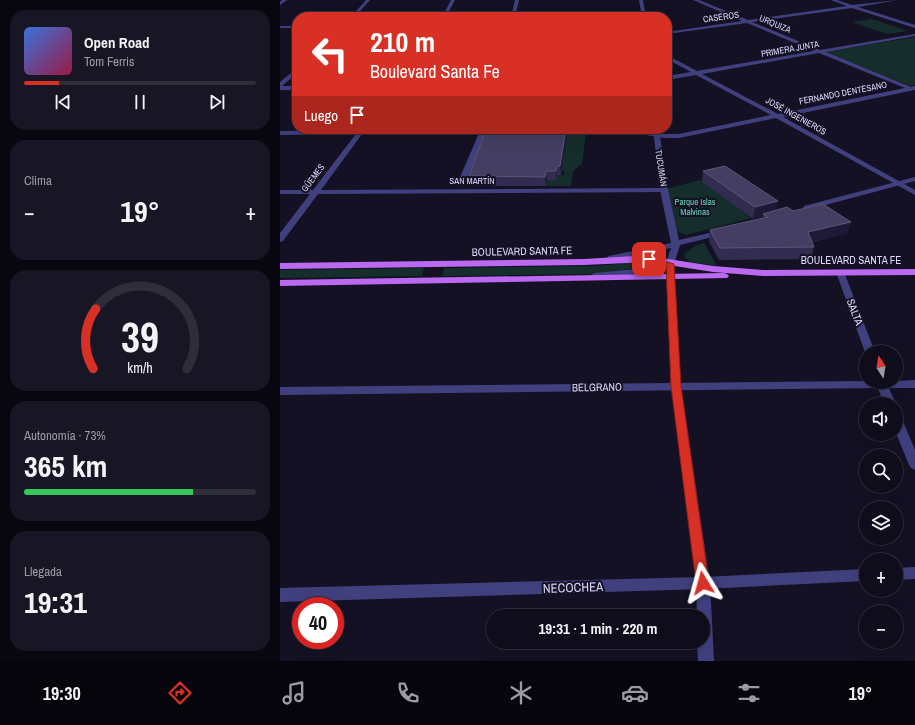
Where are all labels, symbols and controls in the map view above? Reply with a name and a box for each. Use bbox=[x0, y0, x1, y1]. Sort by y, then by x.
street label: CASEROS bbox=[702, 9, 740, 25]
street label: URQUIZA bbox=[757, 12, 793, 36]
text: 210 m bbox=[370, 23, 435, 61]
icon: left bbox=[304, 28, 356, 80]
text: Open Road bbox=[84, 32, 150, 53]
street label: PRIMERA JUNTA bbox=[760, 38, 820, 60]
text: Tom Ferris bbox=[84, 53, 134, 70]
text: Boulevard Santa Fe bbox=[370, 59, 500, 84]
street label: FERNANDO DENTESANO bbox=[798, 79, 888, 107]
icon: previous bbox=[52, 91, 74, 113]
icon: pause bbox=[129, 91, 151, 113]
icon: next bbox=[206, 91, 228, 113]
street label: JOSÉ INGENIEROS bbox=[763, 94, 829, 138]
icon: arrive bbox=[346, 104, 368, 126]
text: Luego bbox=[304, 105, 338, 126]
street label: TUCUMÁN bbox=[652, 149, 670, 187]
street label: GÜEMES bbox=[299, 162, 327, 194]
text: Clima bbox=[24, 172, 52, 189]
street label: SAN MARTÍN bbox=[449, 175, 495, 187]
text: 19° bbox=[120, 191, 160, 231]
park label: Parque Islas Malvinas bbox=[674, 196, 716, 218]
text: − bbox=[24, 197, 35, 227]
text: + bbox=[245, 197, 256, 227]
pin bbox=[632, 242, 666, 276]
street label: BOULEVARD SANTA FE bbox=[472, 243, 572, 259]
icon: arrive bbox=[638, 248, 660, 270]
street label: BOULEVARD SANTA FE bbox=[801, 253, 901, 267]
street label: SALTA bbox=[844, 297, 867, 328]
text: 39 bbox=[121, 308, 159, 364]
north arrow bbox=[859, 345, 903, 389]
map controls bbox=[859, 345, 903, 649]
text: km/h bbox=[127, 357, 153, 376]
street label: BELGRANO bbox=[572, 380, 622, 394]
button: sound bbox=[859, 397, 903, 441]
text: Autonomía · 73% bbox=[24, 427, 106, 444]
text: 365 km bbox=[24, 446, 107, 486]
button: search bbox=[859, 449, 903, 493]
button: layers bbox=[859, 501, 903, 545]
button: + bbox=[859, 553, 903, 597]
position arrow bbox=[682, 562, 724, 604]
text: Llegada bbox=[24, 563, 62, 580]
street label: NECOCHEA bbox=[543, 578, 604, 597]
text: 19:31 bbox=[24, 582, 87, 622]
speed limit sign: 40 bbox=[292, 597, 344, 649]
button: − bbox=[859, 605, 903, 649]
text: 19:31 · 1 min · 220 m bbox=[539, 618, 657, 639]
icon: directions bbox=[166, 679, 194, 707]
icon: music bbox=[280, 679, 308, 707]
icon: phone bbox=[394, 679, 422, 707]
icon: climate bbox=[507, 679, 535, 707]
icon: car bbox=[621, 679, 649, 707]
icon: filters bbox=[735, 679, 763, 707]
text: 19:30 bbox=[43, 681, 81, 706]
text: 19° bbox=[849, 681, 872, 706]

